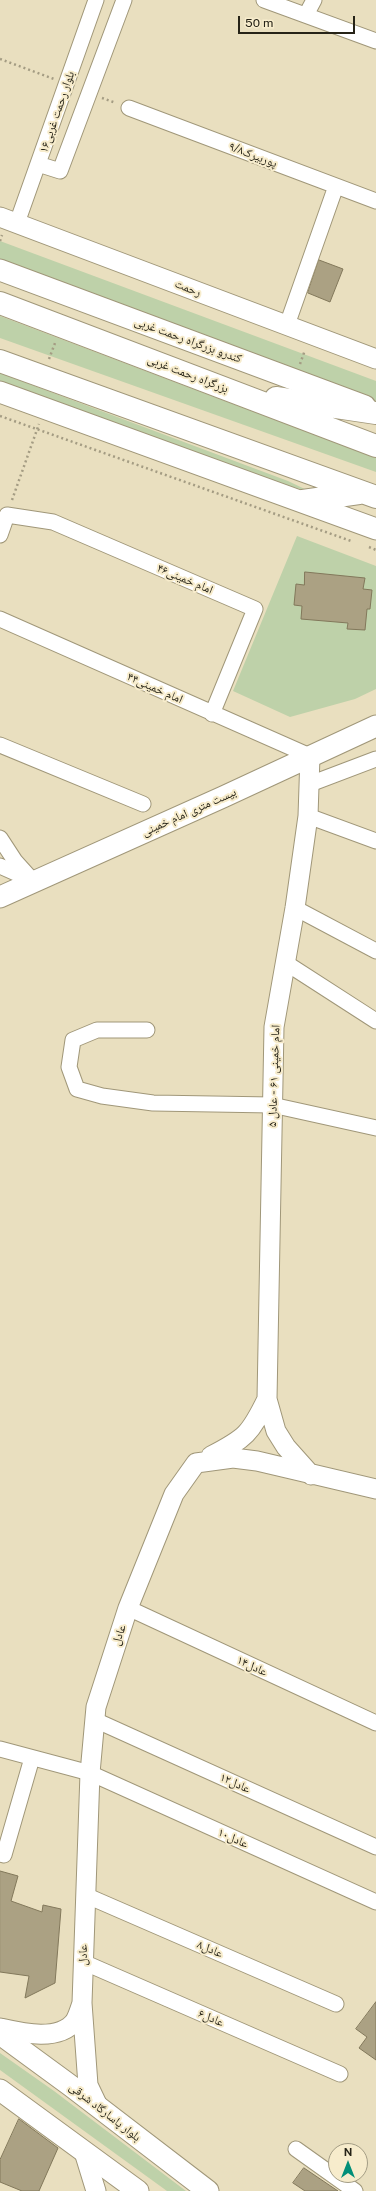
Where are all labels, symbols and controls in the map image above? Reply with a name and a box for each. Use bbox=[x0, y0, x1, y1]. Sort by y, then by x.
scale bar bbox=[240, 8, 357, 34]
text: 50 m bbox=[245, 16, 273, 30]
street label: بلوار رحمت غربی۱۶ bbox=[36, 69, 78, 155]
street label: پوربیرک۹/۸ bbox=[227, 139, 279, 171]
street label: رحمت bbox=[173, 276, 203, 300]
street label: کندرو بزرگراه رحمت غربی bbox=[132, 314, 244, 366]
street label: بزرگراه رحمت غربی bbox=[145, 352, 231, 396]
street label: امام خمینی۴۶ bbox=[155, 561, 215, 597]
street label: ۴۴امام خمینی bbox=[125, 669, 185, 707]
street label: بیست متری امام خمینی bbox=[139, 785, 239, 839]
street label: امام خمینی ۶۱ - عادل ۵ bbox=[265, 1025, 283, 1127]
street label: عادل bbox=[109, 1623, 129, 1647]
street label: عادل۱۴ bbox=[234, 1653, 270, 1679]
street label: عادل۱۲ bbox=[217, 1770, 253, 1796]
street label: عادل۱۰ bbox=[215, 1825, 251, 1851]
street label: ۸عادل bbox=[195, 1937, 225, 1961]
street label: عادل bbox=[76, 1944, 90, 1966]
street label: عادل۶ bbox=[196, 2006, 226, 2030]
street label: بلوار پاسارگاد شرقی bbox=[66, 2080, 144, 2144]
north arrow bbox=[328, 2143, 368, 2183]
text: N bbox=[344, 2146, 352, 2158]

